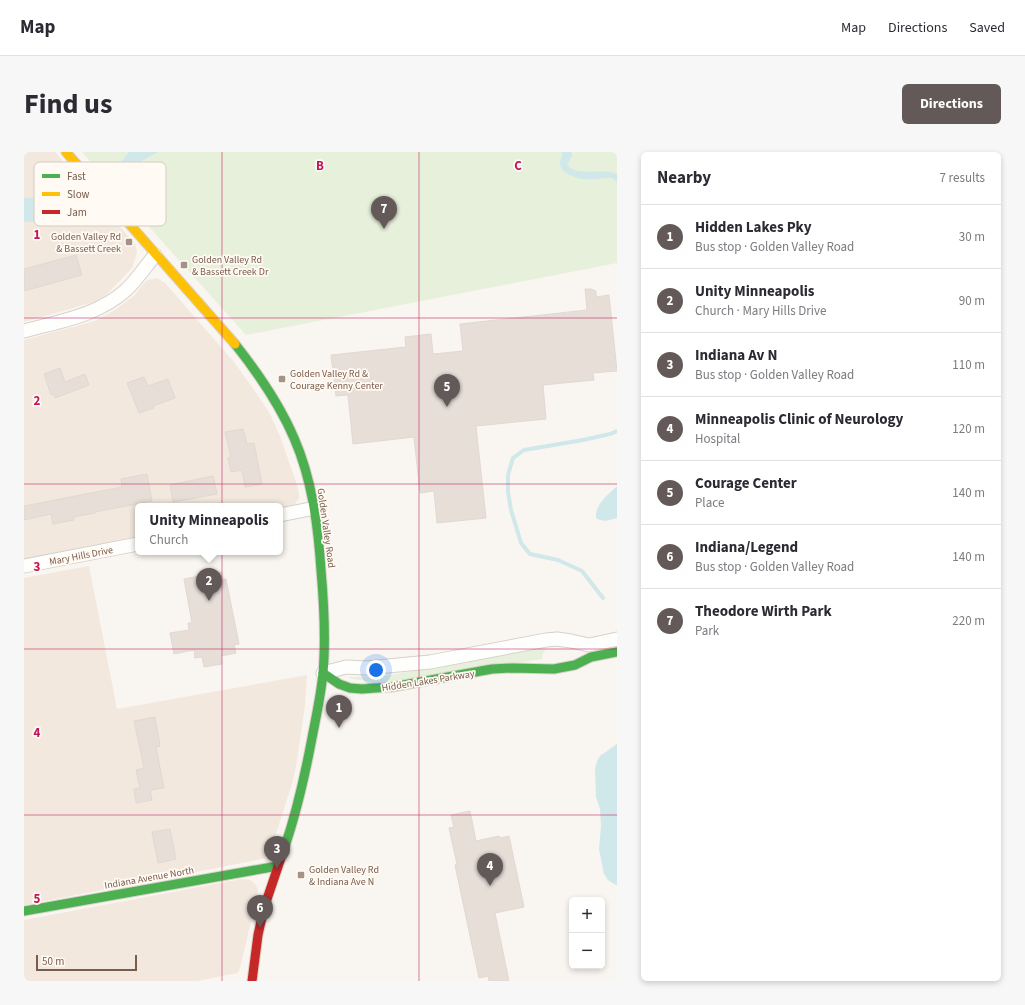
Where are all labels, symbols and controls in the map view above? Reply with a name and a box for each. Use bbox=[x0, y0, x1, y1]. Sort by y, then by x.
text: Map bbox=[20, 14, 55, 41]
text: Map bbox=[841, 18, 866, 38]
text: Directions bbox=[888, 18, 947, 38]
text: Saved bbox=[969, 18, 1005, 38]
text: Find us bbox=[24, 84, 112, 124]
button: Directions bbox=[902, 84, 1001, 124]
text: B bbox=[316, 157, 324, 175]
text: C bbox=[514, 157, 522, 175]
legend bbox=[34, 162, 166, 226]
text: Nearby bbox=[657, 166, 711, 190]
text: Fast bbox=[67, 169, 86, 184]
text: 7 results bbox=[940, 169, 985, 187]
text: Slow bbox=[67, 187, 90, 202]
pin: 7 bbox=[371, 196, 397, 229]
text: Jam bbox=[67, 205, 87, 220]
text: Hidden Lakes Pky bbox=[695, 217, 812, 238]
text: 1 bbox=[34, 226, 41, 244]
text: 1 bbox=[667, 228, 673, 246]
text: 30 m bbox=[959, 228, 985, 246]
place label: Golden Valley Rd & Bassett Creek bbox=[51, 230, 121, 256]
marker: Golden Valley Rd & Bassett Creek bbox=[124, 237, 134, 247]
text: Bus stop · Golden Valley Road bbox=[695, 238, 854, 256]
place label: Golden Valley Rd & Bassett Creek Dr bbox=[192, 253, 269, 279]
marker: Golden Valley Rd & Bassett Creek Dr bbox=[179, 260, 189, 270]
text: Unity Minneapolis bbox=[695, 281, 815, 302]
text: 2 bbox=[667, 292, 673, 310]
text: 90 m bbox=[959, 292, 985, 310]
text: Church · Mary Hills Drive bbox=[695, 302, 826, 320]
text: Indiana Av N bbox=[695, 345, 777, 366]
text: 3 bbox=[667, 356, 673, 374]
text: 110 m bbox=[952, 356, 985, 374]
text: Bus stop · Golden Valley Road bbox=[695, 366, 854, 384]
place label: Golden Valley Rd & Courage Kenny Center bbox=[290, 367, 383, 393]
marker: Golden Valley Rd & Courage Kenny Center bbox=[277, 374, 287, 384]
pin: 5 bbox=[434, 374, 460, 407]
text: 2 bbox=[34, 392, 41, 410]
text: Minneapolis Clinic of Neurology bbox=[695, 409, 903, 430]
text: 4 bbox=[667, 420, 673, 438]
text: 120 m bbox=[952, 420, 985, 438]
text: Hospital bbox=[695, 430, 740, 448]
text: Courage Center bbox=[695, 473, 797, 494]
text: 5 bbox=[667, 484, 673, 502]
text: 140 m bbox=[952, 484, 985, 502]
street label: Golden Valley Road bbox=[313, 487, 339, 569]
text: Place bbox=[695, 494, 724, 512]
popup bbox=[135, 503, 283, 555]
text: Unity Minneapolis bbox=[149, 510, 269, 531]
text: Church bbox=[149, 531, 188, 549]
text: Indiana/Legend bbox=[695, 537, 798, 558]
street label: Mary Hills Drive bbox=[48, 543, 114, 569]
text: 6 bbox=[667, 548, 673, 566]
text: 140 m bbox=[952, 548, 985, 566]
text: 3 bbox=[34, 558, 41, 576]
text: Bus stop · Golden Valley Road bbox=[695, 558, 854, 576]
pin: 2 bbox=[196, 568, 222, 601]
text: Theodore Wirth Park bbox=[695, 601, 832, 622]
text: 7 bbox=[667, 612, 673, 630]
text: 220 m bbox=[952, 612, 985, 630]
text: Park bbox=[695, 622, 719, 640]
your location bbox=[366, 660, 386, 680]
street label: Hidden Lakes Parkway bbox=[381, 667, 476, 695]
pin: 1 bbox=[326, 695, 352, 728]
text: 4 bbox=[34, 724, 41, 742]
pin: 3 bbox=[264, 836, 290, 869]
pin: 4 bbox=[477, 853, 503, 886]
street label: Indiana Avenue North bbox=[103, 863, 195, 893]
place label: Golden Valley Rd & Indiana Ave N bbox=[309, 863, 379, 889]
marker: Golden Valley Rd & Indiana Ave N bbox=[296, 870, 306, 880]
text: 5 bbox=[34, 890, 41, 908]
pin: 6 bbox=[247, 895, 273, 928]
map controls bbox=[569, 897, 605, 969]
button: + bbox=[569, 897, 605, 933]
button: − bbox=[569, 933, 605, 969]
scale bar bbox=[36, 953, 137, 972]
text: 50 m bbox=[42, 954, 64, 969]

